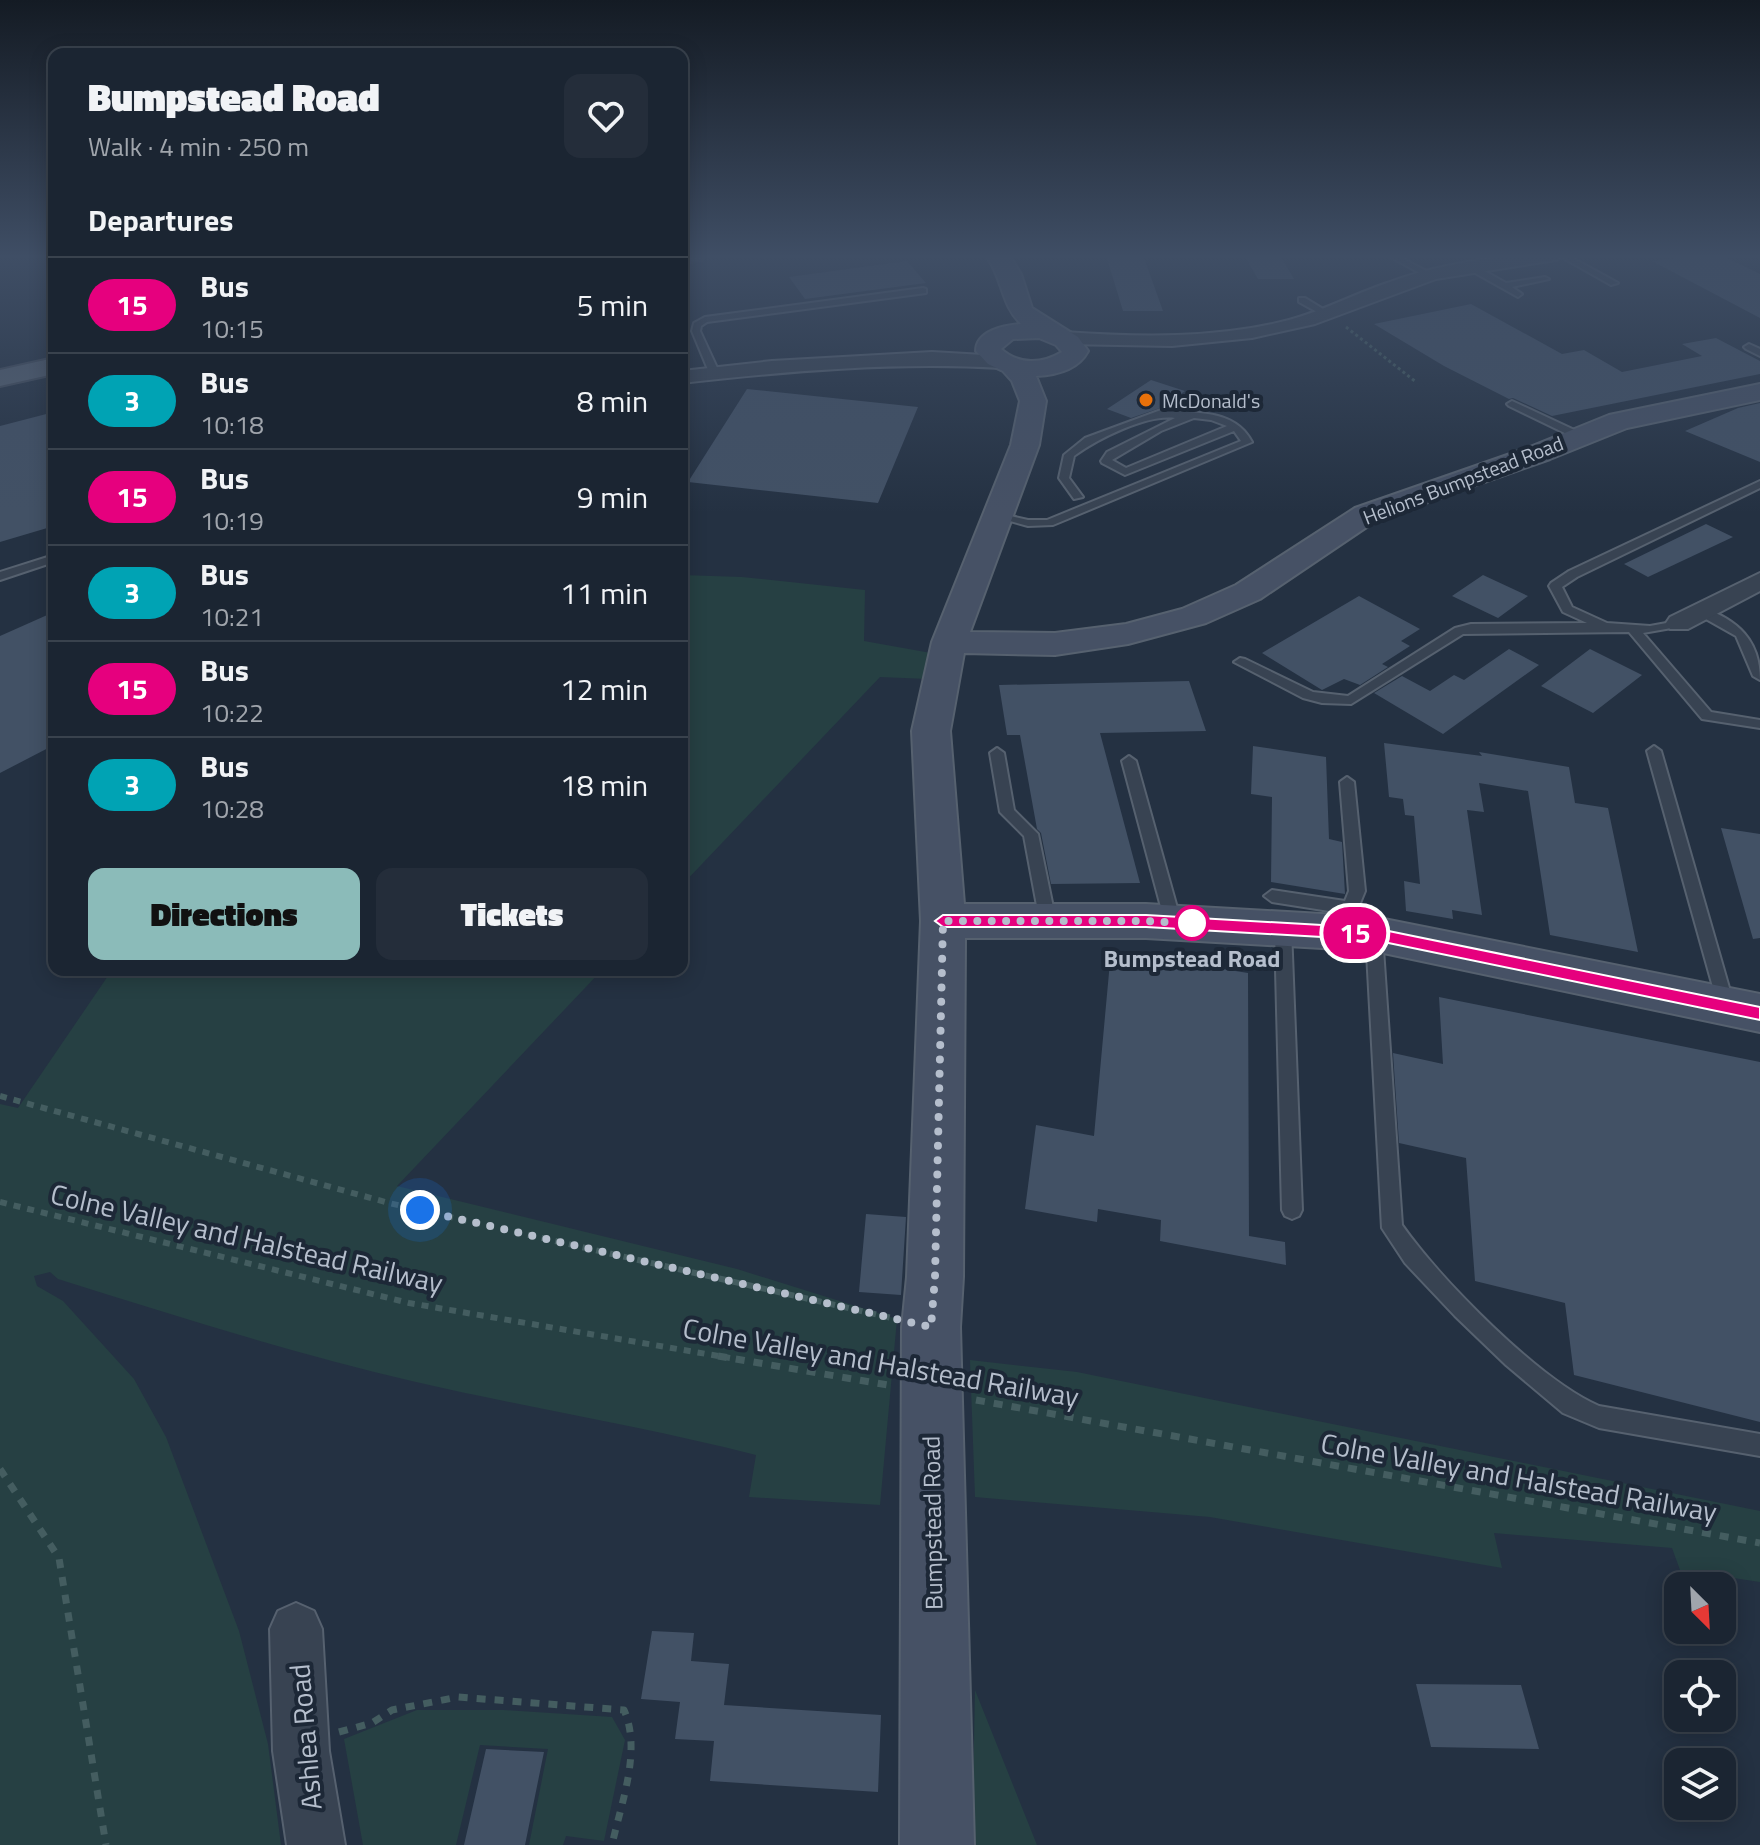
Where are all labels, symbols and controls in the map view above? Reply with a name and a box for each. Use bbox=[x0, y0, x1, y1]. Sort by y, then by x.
text: Bumpstead Road bbox=[88, 68, 380, 126]
button: heart bbox=[564, 74, 648, 158]
text: Walk · 4 min · 250 m bbox=[88, 127, 309, 166]
text: Departures bbox=[88, 197, 233, 243]
text: Bus bbox=[200, 263, 249, 309]
text: 5 min bbox=[577, 282, 648, 328]
text: 15 bbox=[116, 283, 148, 326]
text: 10:15 bbox=[200, 309, 264, 348]
text: Bus bbox=[200, 359, 249, 405]
text: 8 min bbox=[577, 378, 648, 424]
text: 3 bbox=[124, 379, 140, 422]
place label: McDonald's bbox=[1162, 385, 1260, 416]
marker: McDonald's bbox=[1137, 391, 1155, 409]
text: 10:18 bbox=[200, 405, 264, 444]
street label: Helions Bumpstead Road bbox=[1358, 427, 1568, 533]
text: Bus bbox=[200, 455, 249, 501]
text: 9 min bbox=[577, 474, 648, 520]
text: 15 bbox=[116, 475, 148, 518]
text: 10:19 bbox=[200, 501, 264, 540]
text: Bus bbox=[200, 551, 249, 597]
text: 11 min bbox=[560, 570, 648, 616]
text: 3 bbox=[124, 571, 140, 614]
text: 10:21 bbox=[200, 597, 264, 636]
text: Bus bbox=[200, 647, 249, 693]
text: 12 min bbox=[560, 666, 648, 712]
text: 15 bbox=[116, 667, 148, 710]
text: 10:22 bbox=[200, 693, 264, 732]
text: Bus bbox=[200, 743, 249, 789]
text: 18 min bbox=[560, 762, 648, 808]
text: 3 bbox=[124, 763, 140, 806]
text: 10:28 bbox=[200, 789, 264, 828]
button: Directions bbox=[88, 868, 360, 960]
button: Tickets bbox=[376, 868, 648, 960]
marker: Bumpstead Road bbox=[1175, 906, 1209, 940]
line badge: 15 bbox=[1319, 907, 1391, 959]
text: 15 bbox=[1339, 911, 1371, 954]
place label: Bumpstead Road bbox=[1104, 940, 1281, 976]
street label: Colne Valley and Halstead Railway bbox=[47, 1172, 447, 1304]
your location bbox=[400, 1190, 440, 1230]
street label: Colne Valley and Halstead Railway bbox=[680, 1306, 1082, 1418]
street label: Colne Valley and Halstead Railway bbox=[1318, 1421, 1720, 1533]
street label: Bumpstead Road bbox=[912, 1436, 952, 1610]
north arrow bbox=[1664, 1572, 1736, 1644]
map controls bbox=[1664, 1572, 1736, 1820]
button: locate bbox=[1664, 1660, 1736, 1732]
street label: Ashlea Road bbox=[277, 1662, 333, 1812]
button: layers bbox=[1664, 1748, 1736, 1820]

